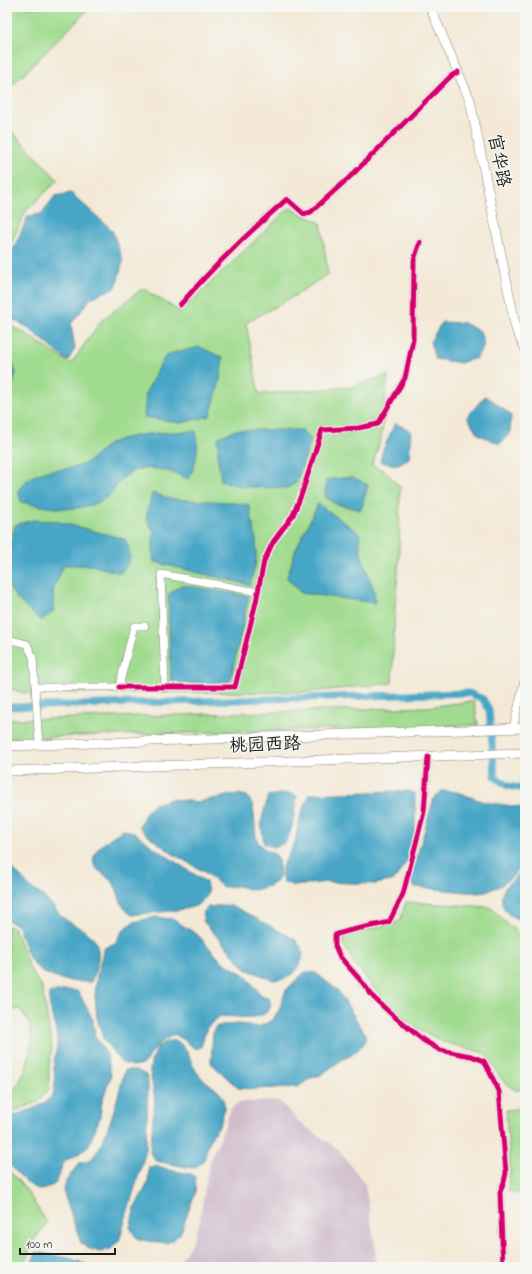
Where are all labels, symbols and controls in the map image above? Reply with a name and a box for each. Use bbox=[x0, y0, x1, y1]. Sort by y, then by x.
street label: 官华路 bbox=[480, 132, 516, 190]
street label: 桃园西路 bbox=[229, 732, 301, 760]
scale bar bbox=[20, 1230, 115, 1256]
text: 100 m bbox=[26, 1236, 53, 1254]

